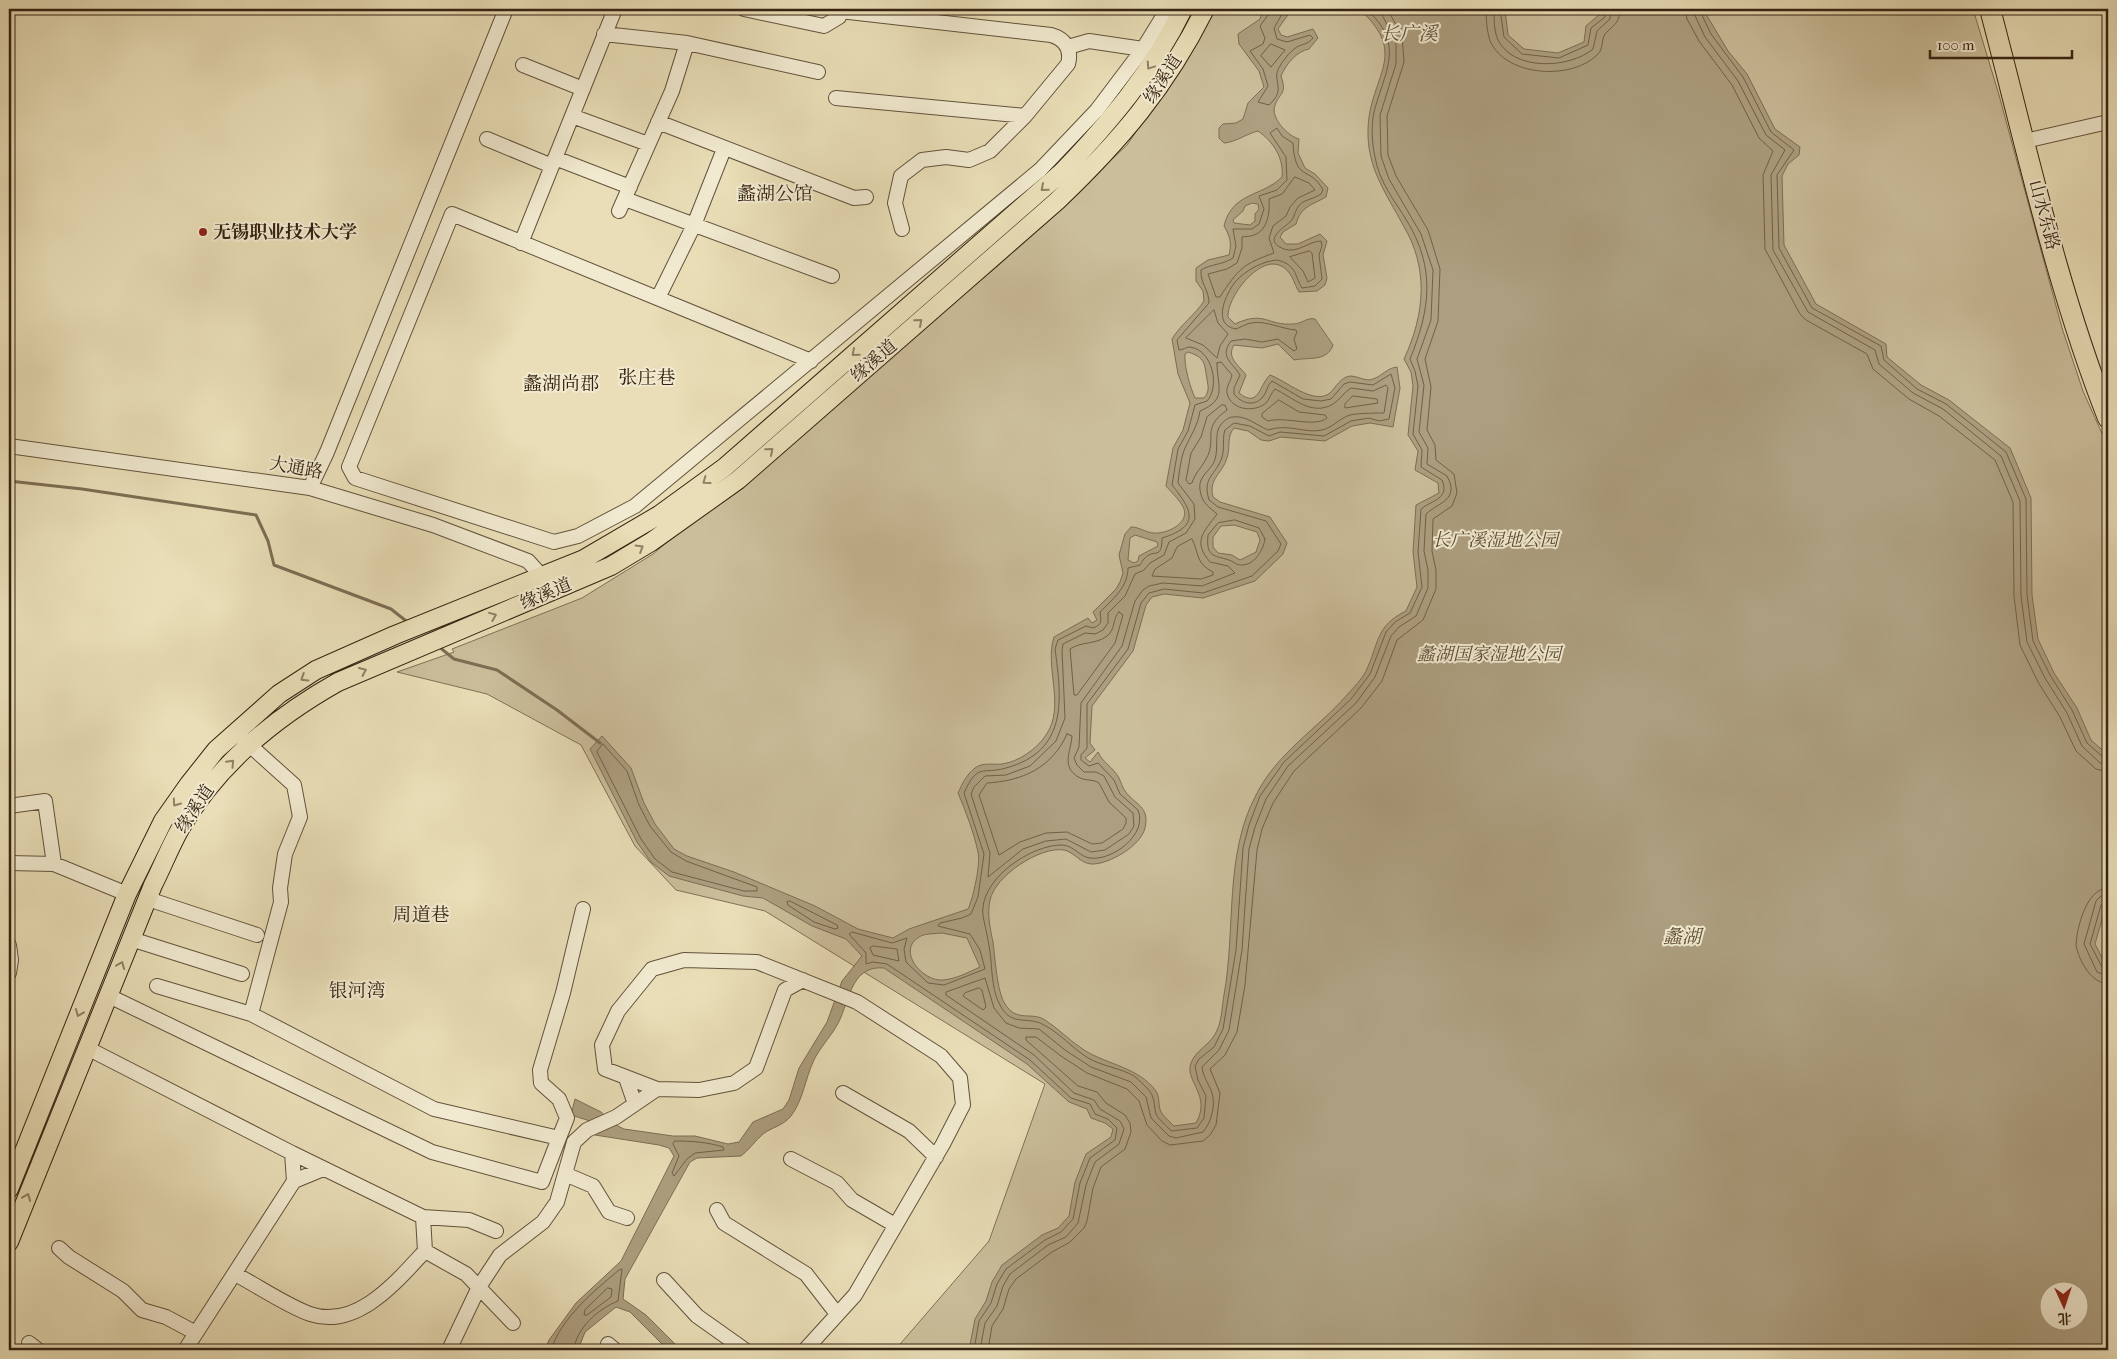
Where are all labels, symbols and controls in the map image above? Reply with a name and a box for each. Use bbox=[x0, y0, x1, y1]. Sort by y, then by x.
water label: 长广溪 bbox=[1380, 23, 1439, 45]
scale bar bbox=[1930, 28, 2072, 60]
text: 100 m bbox=[1937, 36, 1975, 54]
street label: 缘溪道 bbox=[1139, 51, 1187, 107]
one-way arrow bbox=[1147, 60, 1156, 70]
street label: 山水东路 bbox=[2025, 178, 2063, 252]
one-way arrow bbox=[1040, 182, 1049, 191]
district label: 蠡湖公馆 bbox=[737, 183, 813, 205]
place label: 无锡职业技术大学 bbox=[213, 222, 357, 243]
marker: 无锡职业技术大学 bbox=[197, 226, 209, 238]
one-way arrow bbox=[914, 318, 923, 327]
street label: 缘溪道 bbox=[847, 335, 901, 387]
one-way arrow bbox=[852, 347, 861, 356]
district label: 张庄巷 bbox=[618, 367, 676, 389]
district label: 蠡湖尚郡 bbox=[523, 373, 599, 395]
one-way arrow bbox=[765, 448, 774, 457]
street label: 大通路 bbox=[268, 453, 324, 483]
one-way arrow bbox=[702, 475, 712, 484]
park label: 长广溪湿地公园 bbox=[1432, 530, 1561, 551]
one-way arrow bbox=[635, 545, 644, 555]
street label: 缘溪道 bbox=[517, 574, 575, 614]
one-way arrow bbox=[488, 611, 497, 622]
park label: 蠡湖国家湿地公园 bbox=[1417, 644, 1564, 665]
one-way arrow bbox=[358, 666, 367, 677]
one-way arrow bbox=[300, 672, 309, 681]
one-way arrow bbox=[225, 759, 234, 768]
street label: 缘溪道 bbox=[171, 781, 219, 837]
one-way arrow bbox=[173, 797, 182, 806]
district label: 周道巷 bbox=[392, 904, 450, 926]
water label: 蠡湖 bbox=[1663, 926, 1704, 948]
one-way arrow bbox=[115, 961, 125, 970]
district label: 银河湾 bbox=[328, 980, 386, 1002]
one-way arrow bbox=[75, 1008, 85, 1017]
one-way arrow bbox=[21, 1193, 31, 1202]
north arrow bbox=[2040, 1282, 2090, 1332]
text: 北 bbox=[2057, 1310, 2072, 1327]

